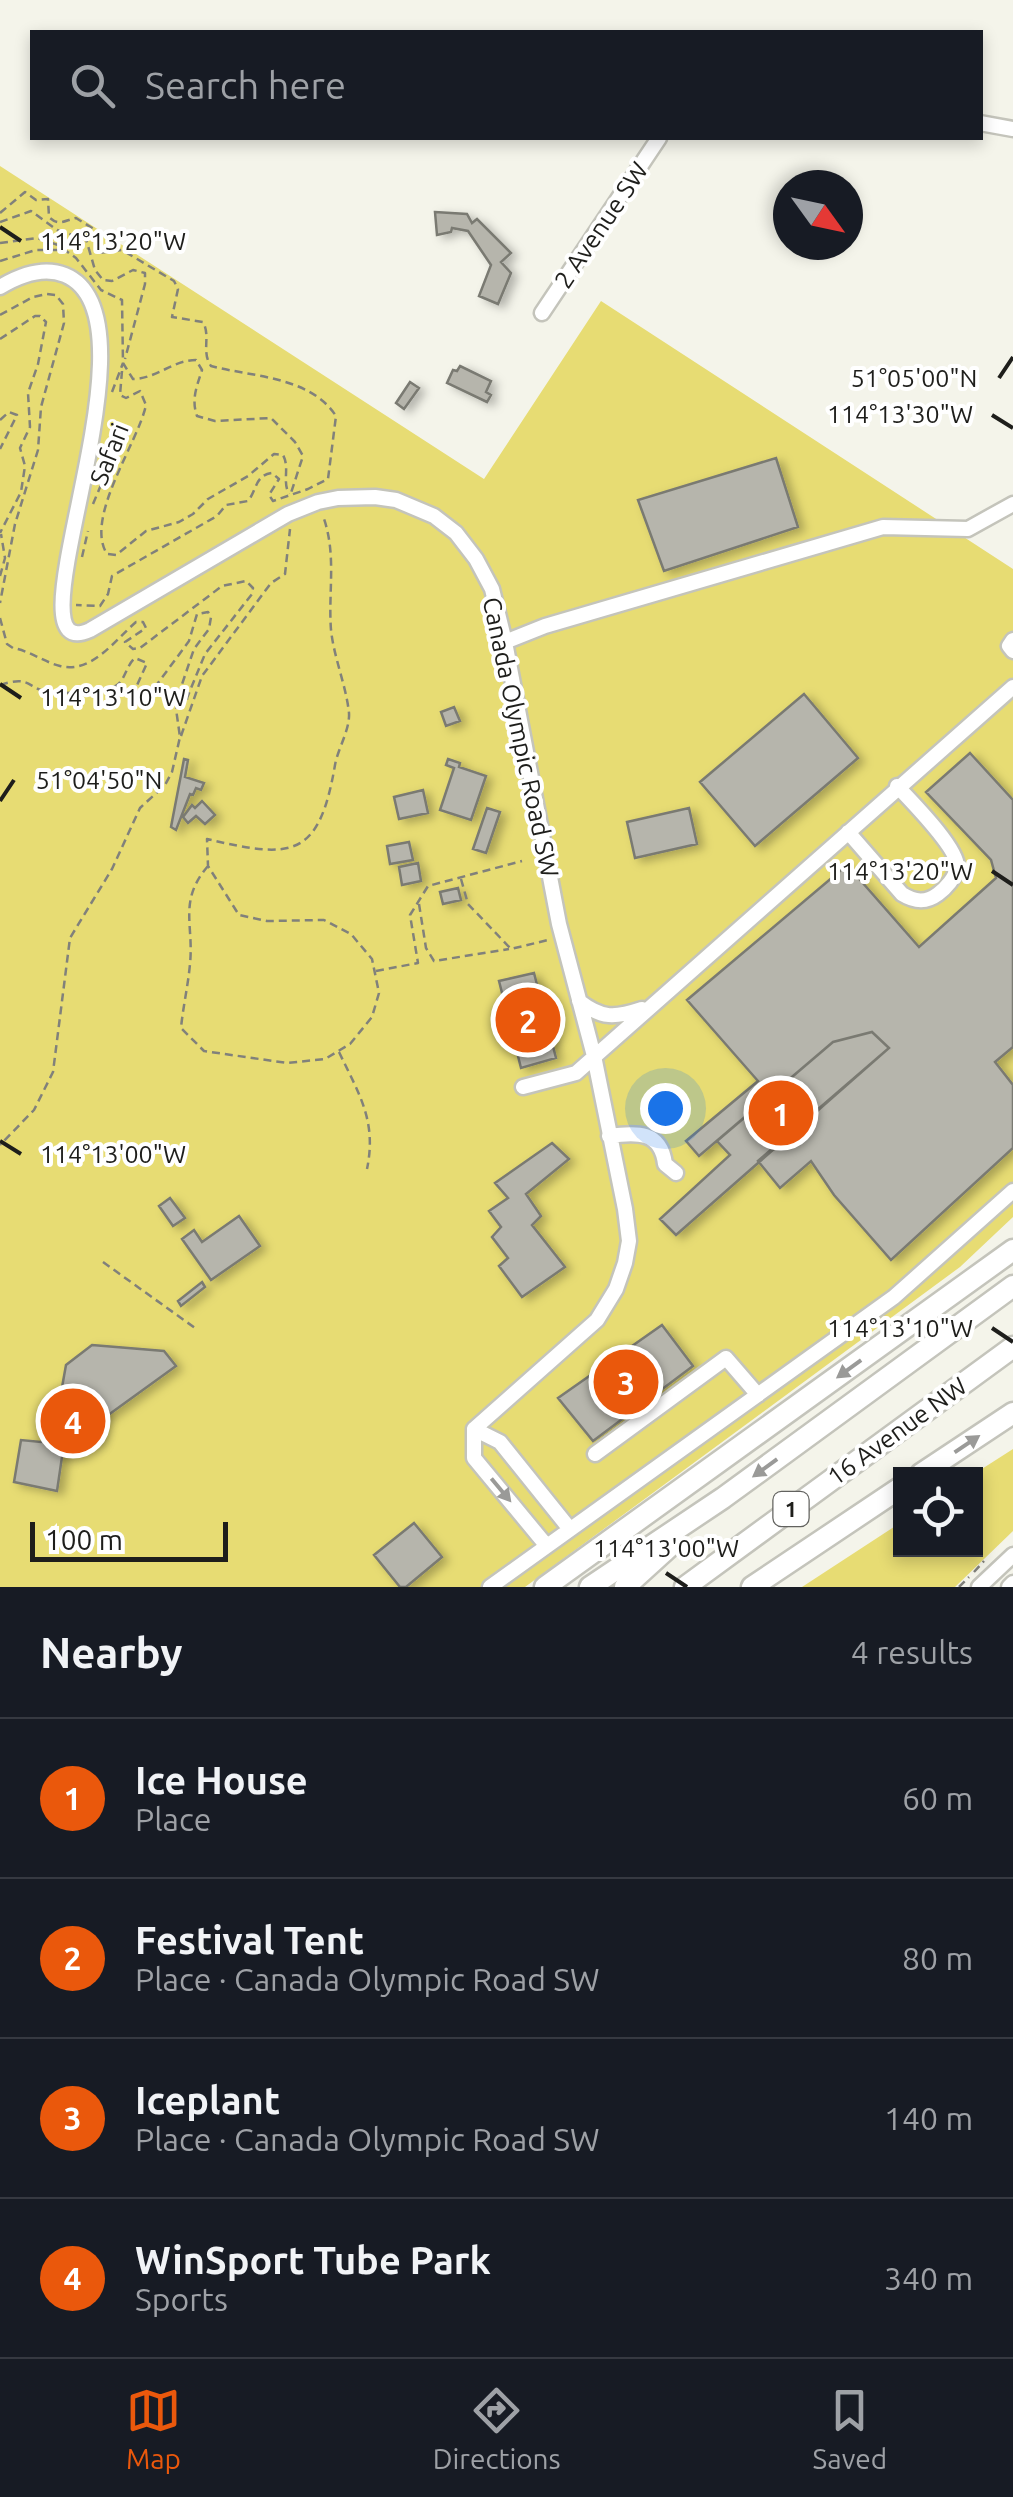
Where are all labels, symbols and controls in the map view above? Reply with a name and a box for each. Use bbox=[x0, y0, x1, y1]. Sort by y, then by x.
search box bbox=[30, 30, 983, 140]
icon: search bbox=[65, 58, 120, 113]
text: Search here bbox=[145, 64, 346, 106]
street label: 2 Avenue SW bbox=[549, 157, 653, 293]
north arrow bbox=[773, 170, 863, 260]
text: 114°13'20"W bbox=[40, 227, 186, 255]
text: 51°05'00"N bbox=[851, 364, 977, 392]
text: 114°13'30"W bbox=[827, 400, 973, 428]
street label: Safari bbox=[84, 419, 134, 489]
street label: Canada Olympic Road SW bbox=[478, 594, 564, 880]
text: 114°13'10"W bbox=[40, 683, 186, 711]
text: 51°04'50"N bbox=[36, 766, 162, 794]
text: 114°13'20"W bbox=[827, 857, 973, 885]
pin: 2 bbox=[496, 982, 560, 1058]
pin: 1 bbox=[748, 1076, 814, 1150]
your location bbox=[640, 1083, 691, 1134]
text: 114°13'00"W bbox=[40, 1140, 186, 1168]
text: 114°13'10"W bbox=[827, 1314, 973, 1342]
pin: 3 bbox=[594, 1344, 658, 1420]
one-way arrow bbox=[835, 1359, 862, 1378]
street label: 16 Avenue NW bbox=[822, 1371, 972, 1491]
pin: 4 bbox=[40, 1384, 106, 1458]
one-way arrow bbox=[953, 1435, 980, 1453]
one-way arrow bbox=[752, 1457, 778, 1477]
map controls bbox=[893, 1467, 983, 1557]
button: locate bbox=[893, 1467, 983, 1557]
one-way arrow bbox=[490, 1478, 511, 1503]
road number: 1 bbox=[774, 1492, 808, 1526]
scale bar bbox=[30, 1517, 228, 1562]
text: 100 m bbox=[45, 1524, 123, 1555]
text: 114°13'00"W bbox=[593, 1534, 739, 1562]
text: Nearby bbox=[40, 1629, 183, 1676]
text: 4 results bbox=[851, 1634, 973, 1670]
text: Ice House bbox=[135, 1759, 308, 1801]
text: 1 bbox=[63, 1780, 82, 1816]
text: 60 m bbox=[902, 1780, 973, 1816]
text: Place bbox=[135, 1801, 211, 1837]
text: Festival Tent bbox=[135, 1919, 364, 1961]
text: 2 bbox=[63, 1940, 82, 1976]
text: 80 m bbox=[902, 1940, 973, 1976]
text: Place · Canada Olympic Road SW bbox=[135, 1961, 600, 1997]
text: Iceplant bbox=[135, 2079, 280, 2121]
text: 3 bbox=[63, 2100, 82, 2136]
text: 140 m bbox=[884, 2100, 973, 2136]
text: Place · Canada Olympic Road SW bbox=[135, 2121, 600, 2157]
text: WinSport Tube Park bbox=[135, 2239, 491, 2281]
text: 4 bbox=[63, 2260, 82, 2296]
text: 340 m bbox=[884, 2260, 973, 2296]
text: Sports bbox=[135, 2281, 228, 2317]
tab: Map bbox=[126, 2383, 181, 2474]
tab: Directions bbox=[433, 2383, 561, 2474]
tab: Saved bbox=[813, 2383, 887, 2474]

